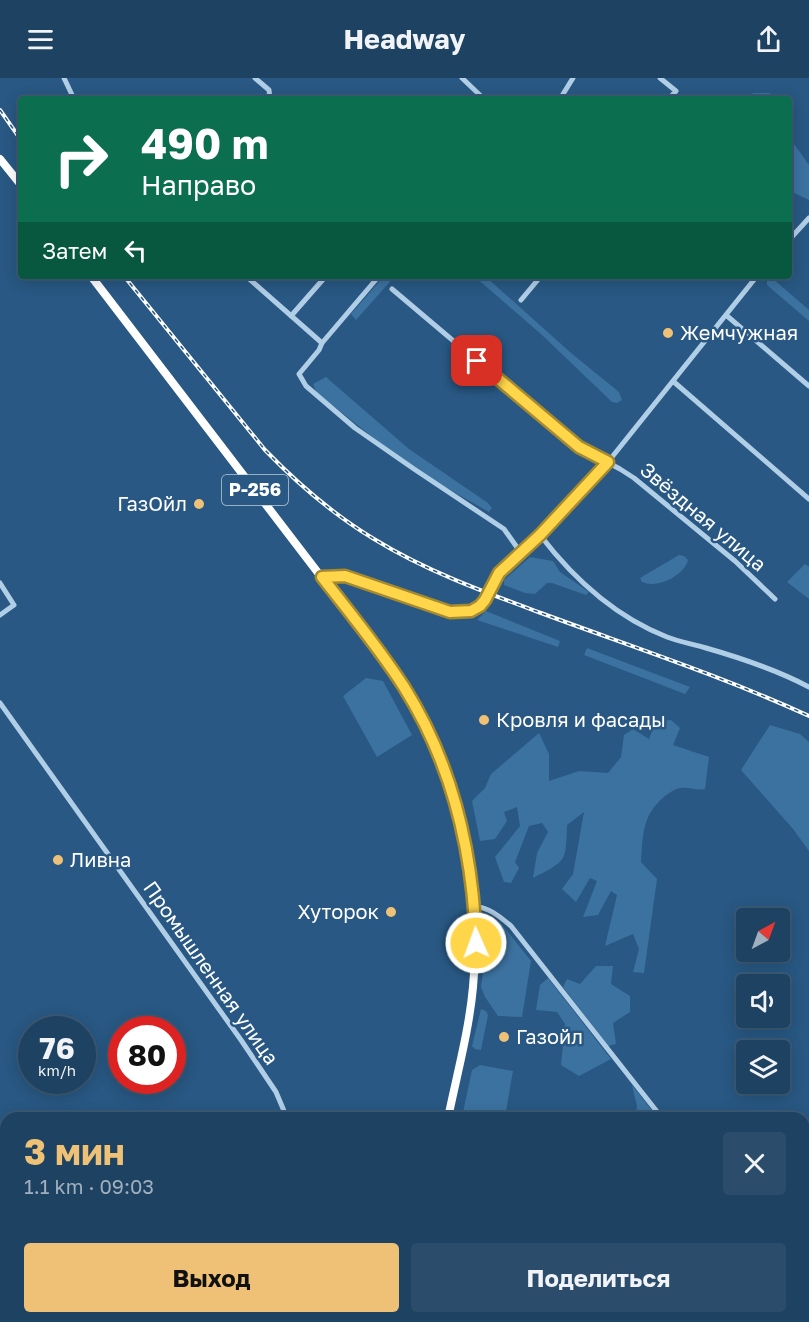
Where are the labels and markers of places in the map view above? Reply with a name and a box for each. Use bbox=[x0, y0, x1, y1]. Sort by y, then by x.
place label: Жемчужная bbox=[680, 320, 798, 344]
marker: Жемчужная bbox=[661, 326, 675, 340]
pin bbox=[451, 335, 502, 386]
place label: ГазОйл bbox=[117, 491, 187, 515]
marker: ГазОйл bbox=[192, 497, 206, 511]
place label: Кровля и фасады bbox=[496, 707, 666, 731]
marker: Кровля и фасады bbox=[477, 713, 491, 727]
place label: Ливна bbox=[70, 847, 131, 871]
marker: Ливна bbox=[51, 853, 65, 867]
place label: Хуторок bbox=[298, 899, 379, 923]
marker: Хуторок bbox=[384, 905, 398, 919]
place label: Газойл bbox=[516, 1024, 583, 1048]
marker: Газойл bbox=[497, 1030, 511, 1044]

